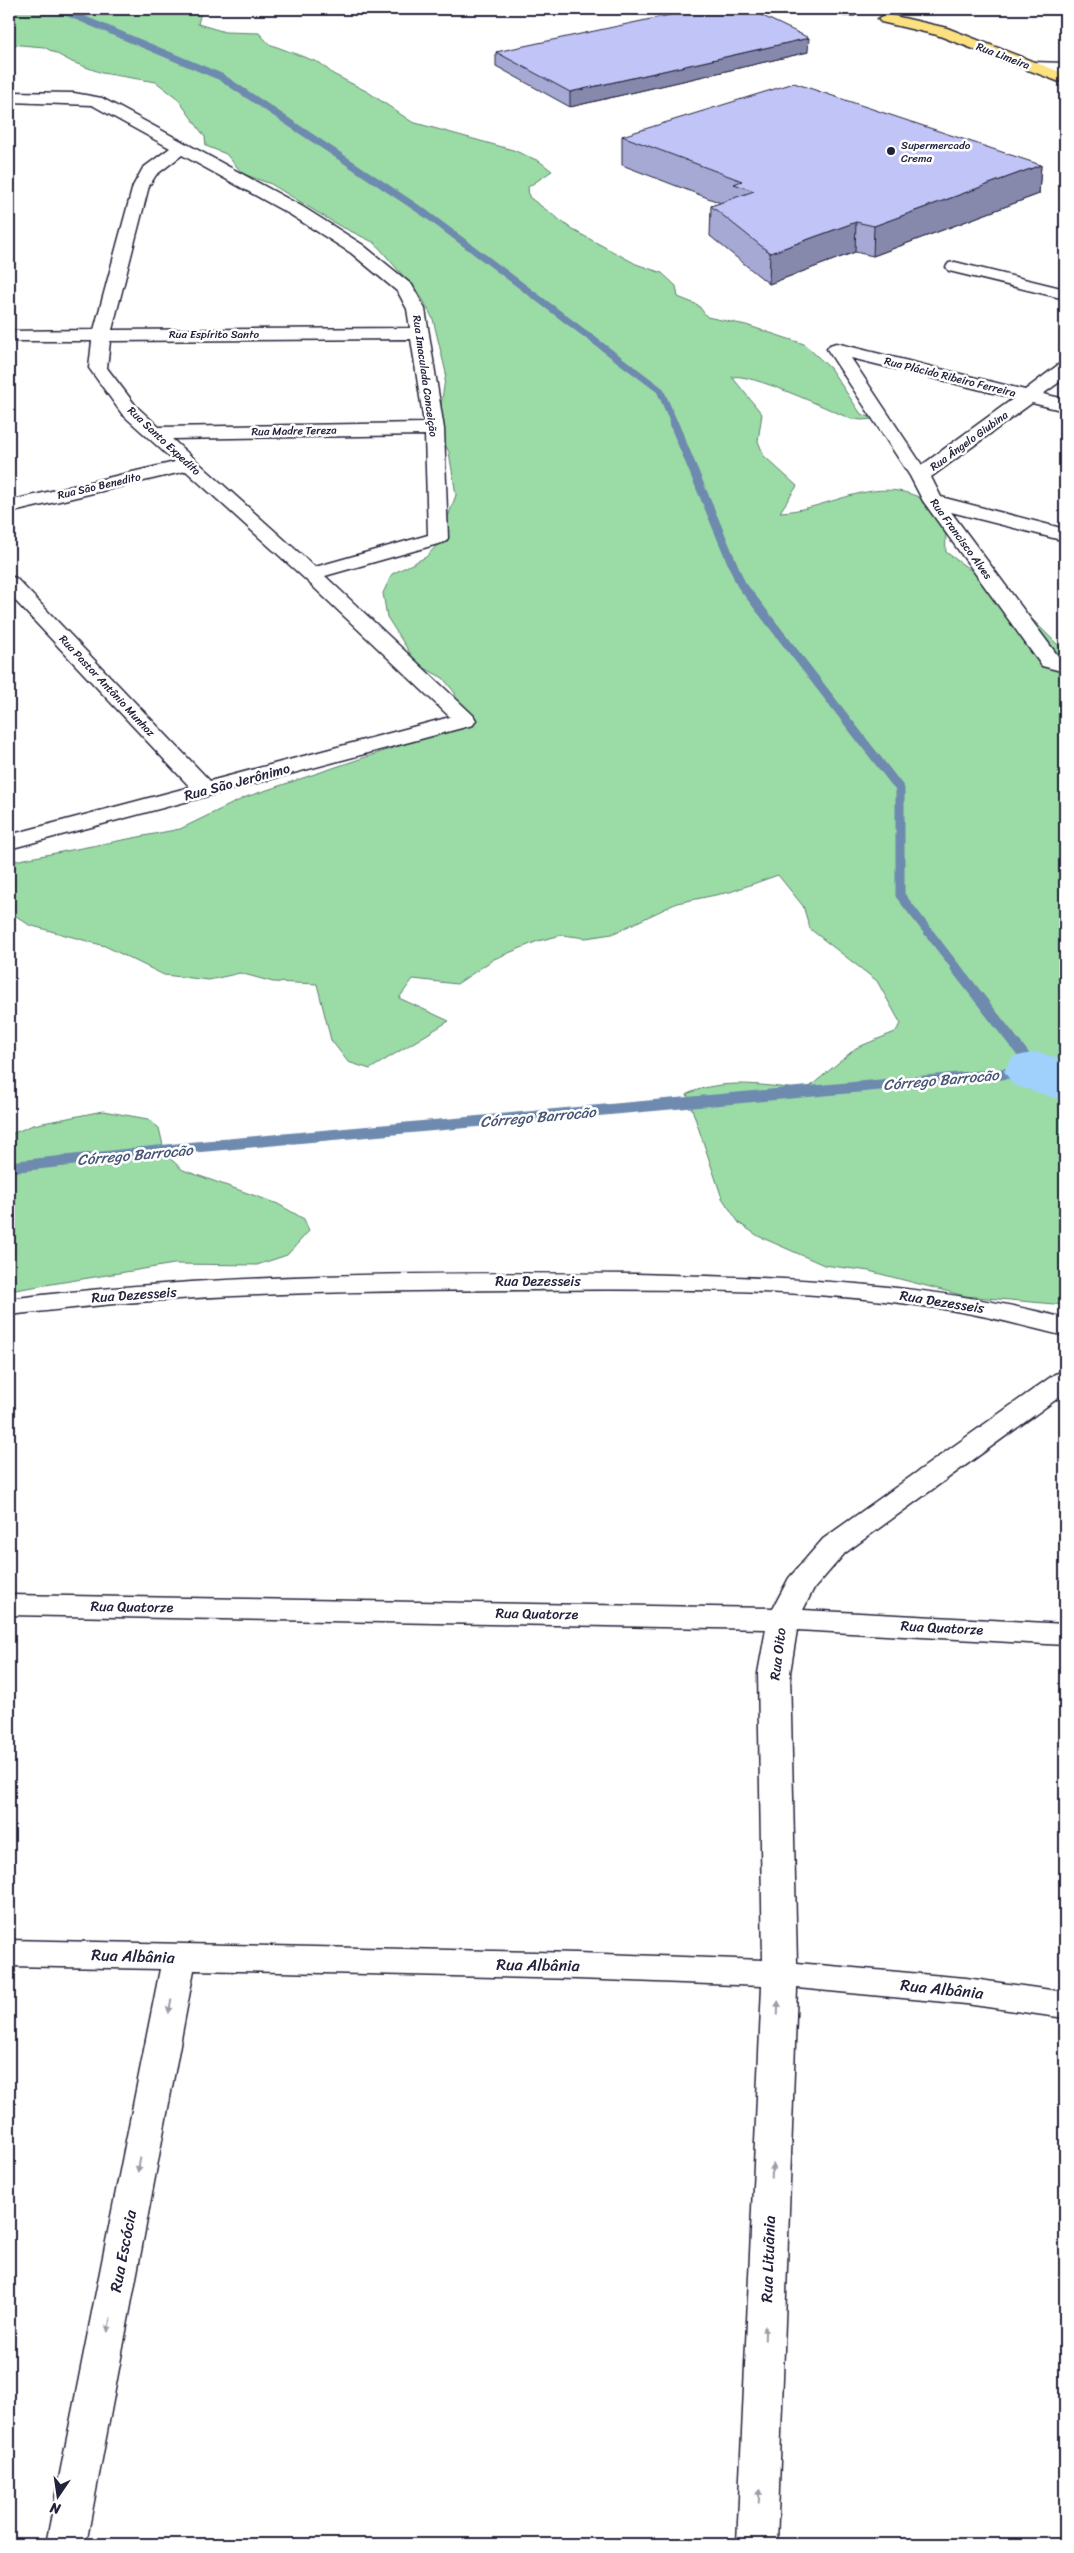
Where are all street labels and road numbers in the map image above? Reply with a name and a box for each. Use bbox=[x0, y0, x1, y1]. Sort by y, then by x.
street label: Rua Limeira bbox=[973, 37, 1033, 75]
street label: Rua Imaculada Conceição bbox=[407, 314, 443, 438]
street label: Rua Espírito Santo bbox=[169, 325, 259, 344]
street label: Rua Plácido Ribeiro Ferreira bbox=[882, 351, 1018, 403]
street label: Rua Santo Expedito bbox=[123, 402, 205, 480]
street label: Rua Ângelo Giubina bbox=[926, 406, 1013, 476]
street label: Rua Madre Tereza bbox=[251, 421, 337, 441]
street label: Rua São Benedito bbox=[56, 467, 143, 505]
street label: Rua Francisco Alves bbox=[925, 494, 998, 584]
street label: Rua Pastor Antônio Munhoz bbox=[54, 630, 160, 742]
street label: Rua São Jerônimo bbox=[181, 756, 293, 808]
street label: Rua Dezesseis bbox=[495, 1269, 581, 1294]
street label: Rua Dezesseis bbox=[91, 1280, 178, 1310]
street label: Rua Dezesseis bbox=[898, 1283, 987, 1321]
street label: Rua Quatorze bbox=[90, 1594, 174, 1620]
street label: Rua Quatorze bbox=[495, 1601, 579, 1627]
street label: Rua Quatorze bbox=[900, 1613, 984, 1643]
street label: Rua Oito bbox=[762, 1626, 794, 1682]
street label: Rua Albânia bbox=[91, 1940, 176, 1972]
street label: Rua Albânia bbox=[496, 1950, 581, 1980]
street label: Rua Albânia bbox=[899, 1970, 986, 2008]
street label: Rua Escócia bbox=[101, 2206, 145, 2295]
street label: Rua Lituãnia bbox=[752, 2215, 784, 2303]

